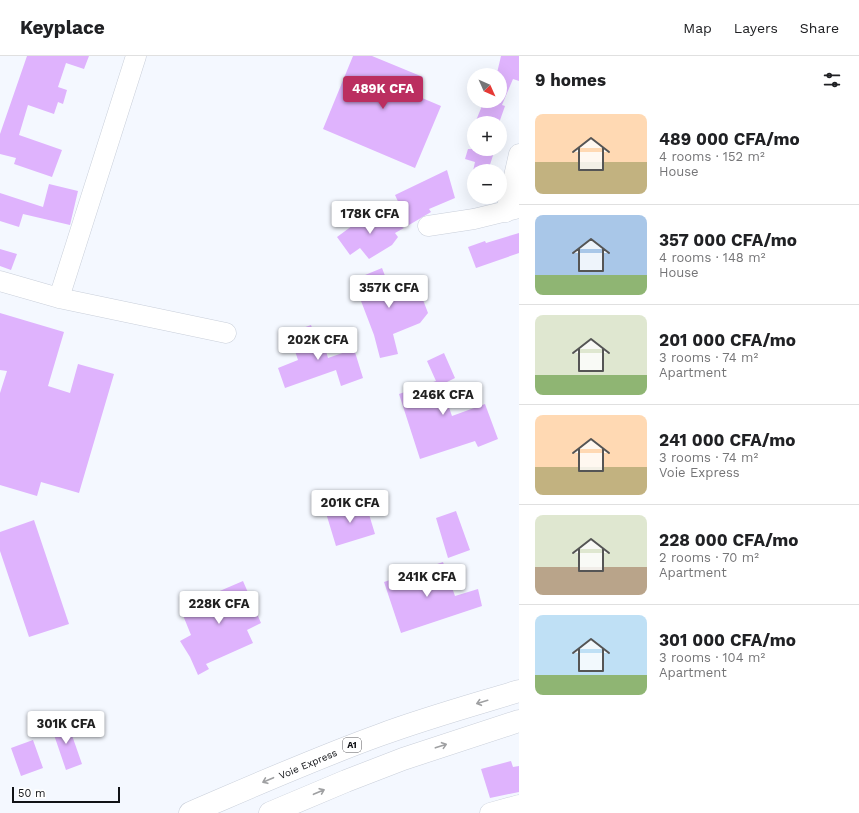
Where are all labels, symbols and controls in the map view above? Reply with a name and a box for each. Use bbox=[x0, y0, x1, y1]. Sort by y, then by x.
text: Keyplace bbox=[20, 16, 105, 39]
text: Map bbox=[683, 20, 712, 36]
text: Layers bbox=[734, 20, 778, 36]
text: Share bbox=[800, 20, 839, 36]
north arrow bbox=[467, 68, 507, 108]
map controls bbox=[467, 68, 507, 204]
icon: filters bbox=[821, 69, 843, 91]
text: 9 homes bbox=[535, 70, 606, 90]
pin: 489K CFA bbox=[342, 76, 424, 110]
text: 489K CFA bbox=[352, 81, 414, 96]
button: + bbox=[467, 116, 507, 156]
text: 489 000 CFA/mo bbox=[659, 129, 800, 149]
icon: home bbox=[567, 130, 615, 178]
text: 4 rooms · 152 m² bbox=[659, 149, 765, 164]
button: − bbox=[467, 164, 507, 204]
text: House bbox=[659, 164, 699, 179]
pin: 178K CFA bbox=[329, 201, 411, 235]
text: 178K CFA bbox=[341, 206, 399, 221]
text: 357 000 CFA/mo bbox=[659, 230, 797, 250]
icon: home bbox=[567, 231, 615, 279]
text: 4 rooms · 148 m² bbox=[659, 250, 765, 265]
text: House bbox=[659, 265, 699, 280]
pin: 357K CFA bbox=[348, 275, 430, 309]
text: 357K CFA bbox=[359, 280, 419, 295]
pin: 202K CFA bbox=[277, 327, 359, 361]
text: 201 000 CFA/mo bbox=[659, 330, 796, 350]
icon: home bbox=[567, 331, 615, 379]
text: 202K CFA bbox=[287, 332, 349, 347]
text: 3 rooms · 74 m² bbox=[659, 350, 758, 365]
text: Apartment bbox=[659, 365, 727, 380]
pin: 246K CFA bbox=[402, 382, 484, 416]
text: 246K CFA bbox=[412, 387, 474, 402]
text: 241 000 CFA/mo bbox=[659, 430, 795, 450]
icon: home bbox=[567, 431, 615, 479]
text: 3 rooms · 74 m² bbox=[659, 450, 758, 465]
text: Voie Express bbox=[659, 465, 740, 480]
pin: 201K CFA bbox=[309, 490, 391, 524]
text: 201K CFA bbox=[320, 495, 380, 510]
text: 228 000 CFA/mo bbox=[659, 530, 798, 550]
icon: home bbox=[567, 531, 615, 579]
text: 2 rooms · 70 m² bbox=[659, 550, 759, 565]
pin: 241K CFA bbox=[386, 564, 468, 598]
text: Apartment bbox=[659, 565, 727, 580]
text: 241K CFA bbox=[398, 569, 456, 584]
pin: 228K CFA bbox=[178, 591, 260, 625]
text: 228K CFA bbox=[188, 596, 250, 611]
text: 301 000 CFA/mo bbox=[659, 630, 796, 650]
icon: home bbox=[567, 631, 615, 679]
text: 3 rooms · 104 m² bbox=[659, 650, 765, 665]
text: Apartment bbox=[659, 665, 727, 680]
one-way arrow bbox=[475, 699, 488, 706]
pin: 301K CFA bbox=[25, 711, 107, 745]
text: 301K CFA bbox=[36, 716, 96, 731]
road number: A1 bbox=[343, 738, 361, 752]
one-way arrow bbox=[434, 742, 446, 750]
street label: Voie Express bbox=[277, 747, 339, 781]
one-way arrow bbox=[262, 777, 274, 784]
scale bar bbox=[12, 785, 120, 804]
text: 50 m bbox=[18, 787, 45, 800]
one-way arrow bbox=[313, 788, 325, 796]

